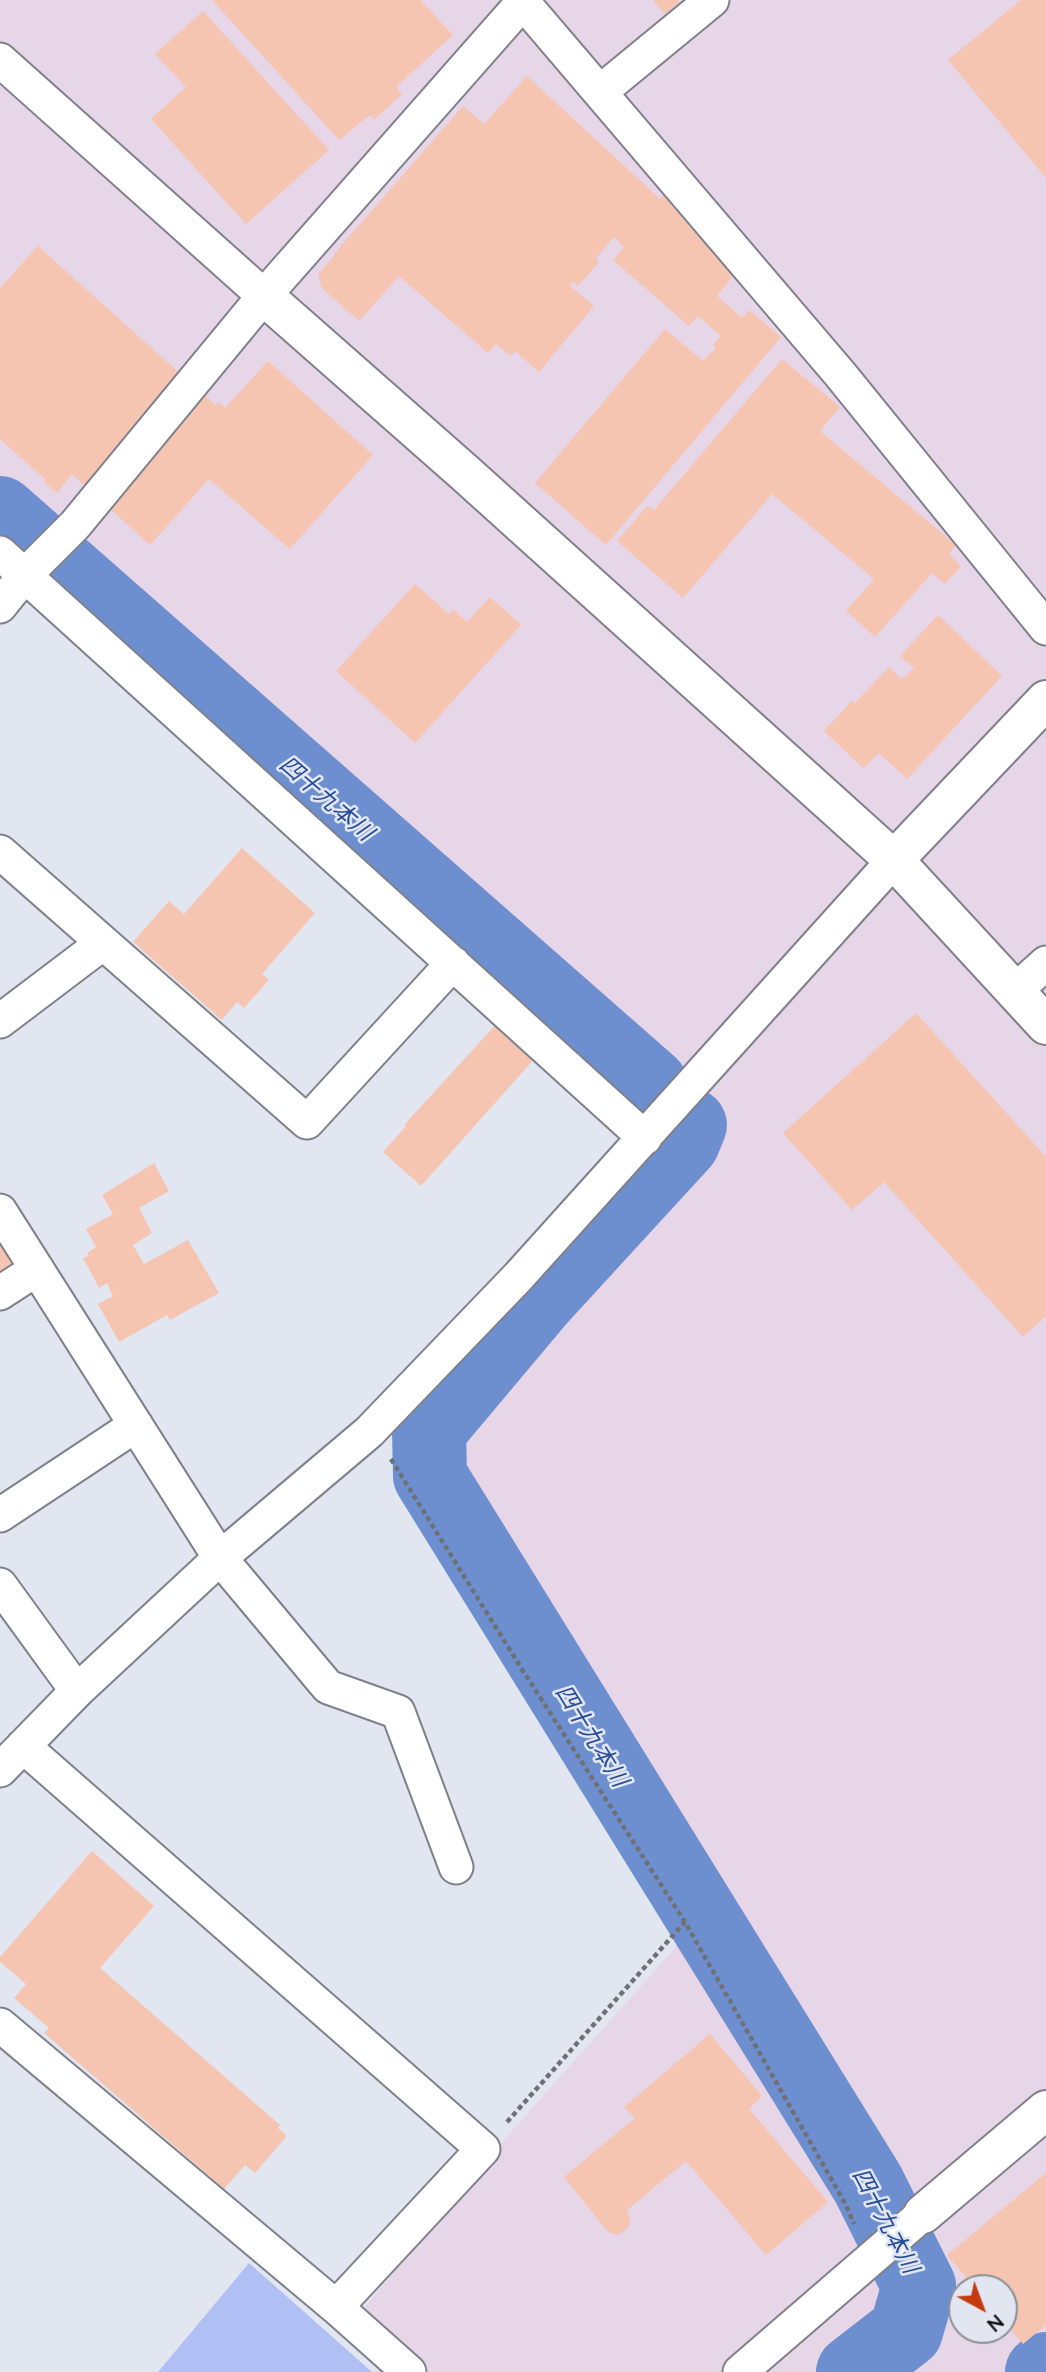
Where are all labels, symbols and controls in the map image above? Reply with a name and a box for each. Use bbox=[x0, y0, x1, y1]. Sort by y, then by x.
water label: 四十九本川 bbox=[274, 751, 378, 847]
water label: 四十九本川 bbox=[549, 1680, 633, 1792]
water label: 四十九本川 bbox=[846, 2164, 924, 2278]
north arrow bbox=[948, 2274, 1018, 2344]
text: N bbox=[982, 2310, 1009, 2337]

